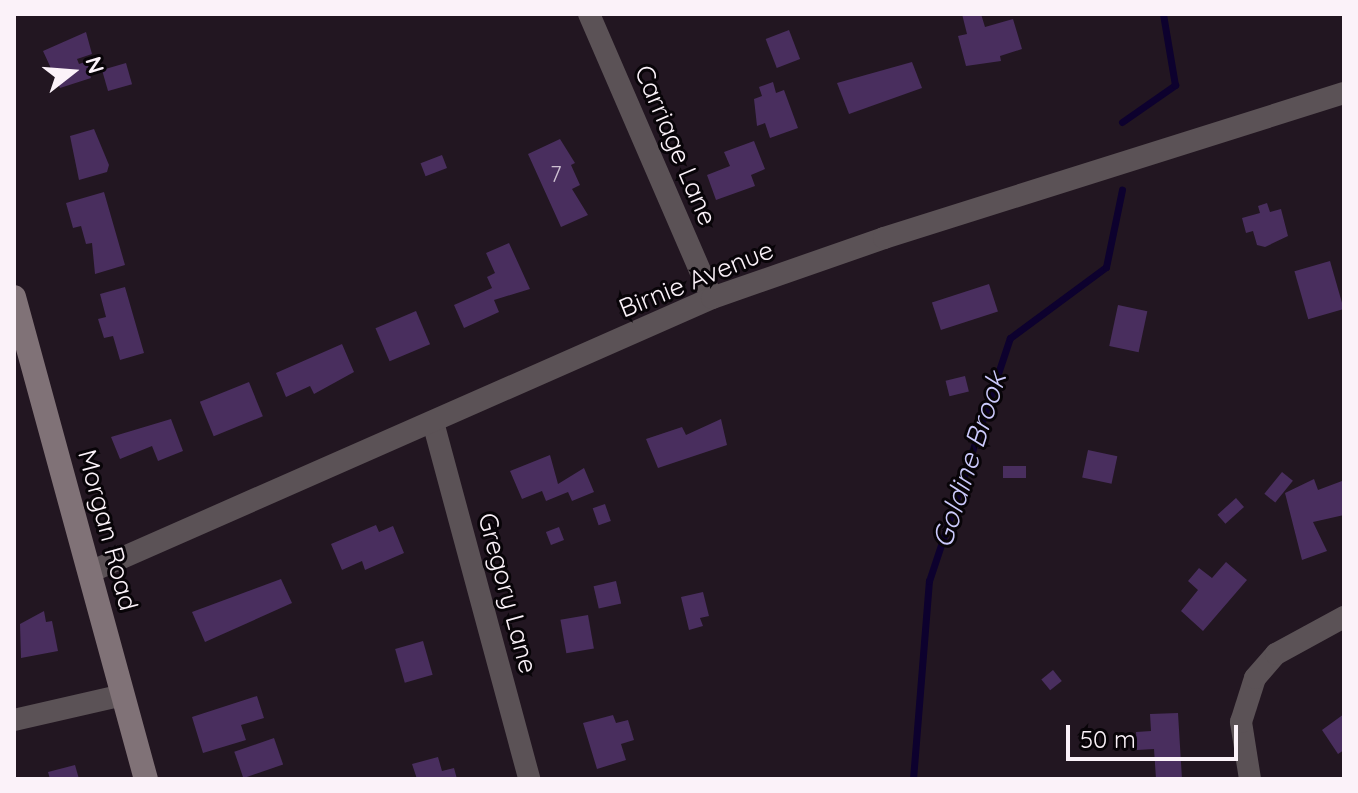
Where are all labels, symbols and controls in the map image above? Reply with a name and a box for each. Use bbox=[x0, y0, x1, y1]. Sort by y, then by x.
north arrow bbox=[32, 32, 112, 112]
text: N bbox=[79, 53, 111, 77]
street label: Carriage Lane bbox=[628, 60, 724, 230]
house number: 7 bbox=[550, 162, 562, 188]
street label: Birnie Avenue bbox=[614, 234, 778, 324]
water label: Goldine Brook bbox=[925, 368, 1013, 552]
street label: Morgan Road bbox=[72, 446, 144, 614]
street label: Gregory Lane bbox=[472, 509, 544, 677]
scale bar bbox=[1070, 709, 1242, 759]
text: 50 m bbox=[1080, 724, 1136, 754]

